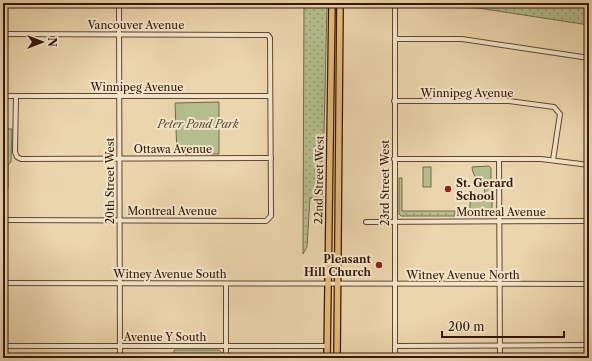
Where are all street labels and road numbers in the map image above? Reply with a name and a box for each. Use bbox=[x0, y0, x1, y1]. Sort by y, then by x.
street label: Vancouver Avenue bbox=[87, 18, 184, 32]
street label: Winnipeg Avenue bbox=[90, 80, 183, 94]
street label: Winnipeg Avenue bbox=[420, 86, 513, 100]
street label: 22nd Street West bbox=[311, 135, 327, 224]
street label: 20th Street West bbox=[103, 138, 117, 224]
street label: 23rd Street West bbox=[378, 140, 392, 226]
street label: Ottawa Avenue bbox=[134, 142, 212, 156]
street label: Montreal Avenue bbox=[127, 204, 217, 218]
street label: Montreal Avenue bbox=[456, 205, 546, 219]
street label: Witney Avenue South bbox=[112, 267, 227, 281]
street label: Witney Avenue North bbox=[405, 268, 520, 282]
street label: Avenue Y South bbox=[123, 330, 207, 344]

